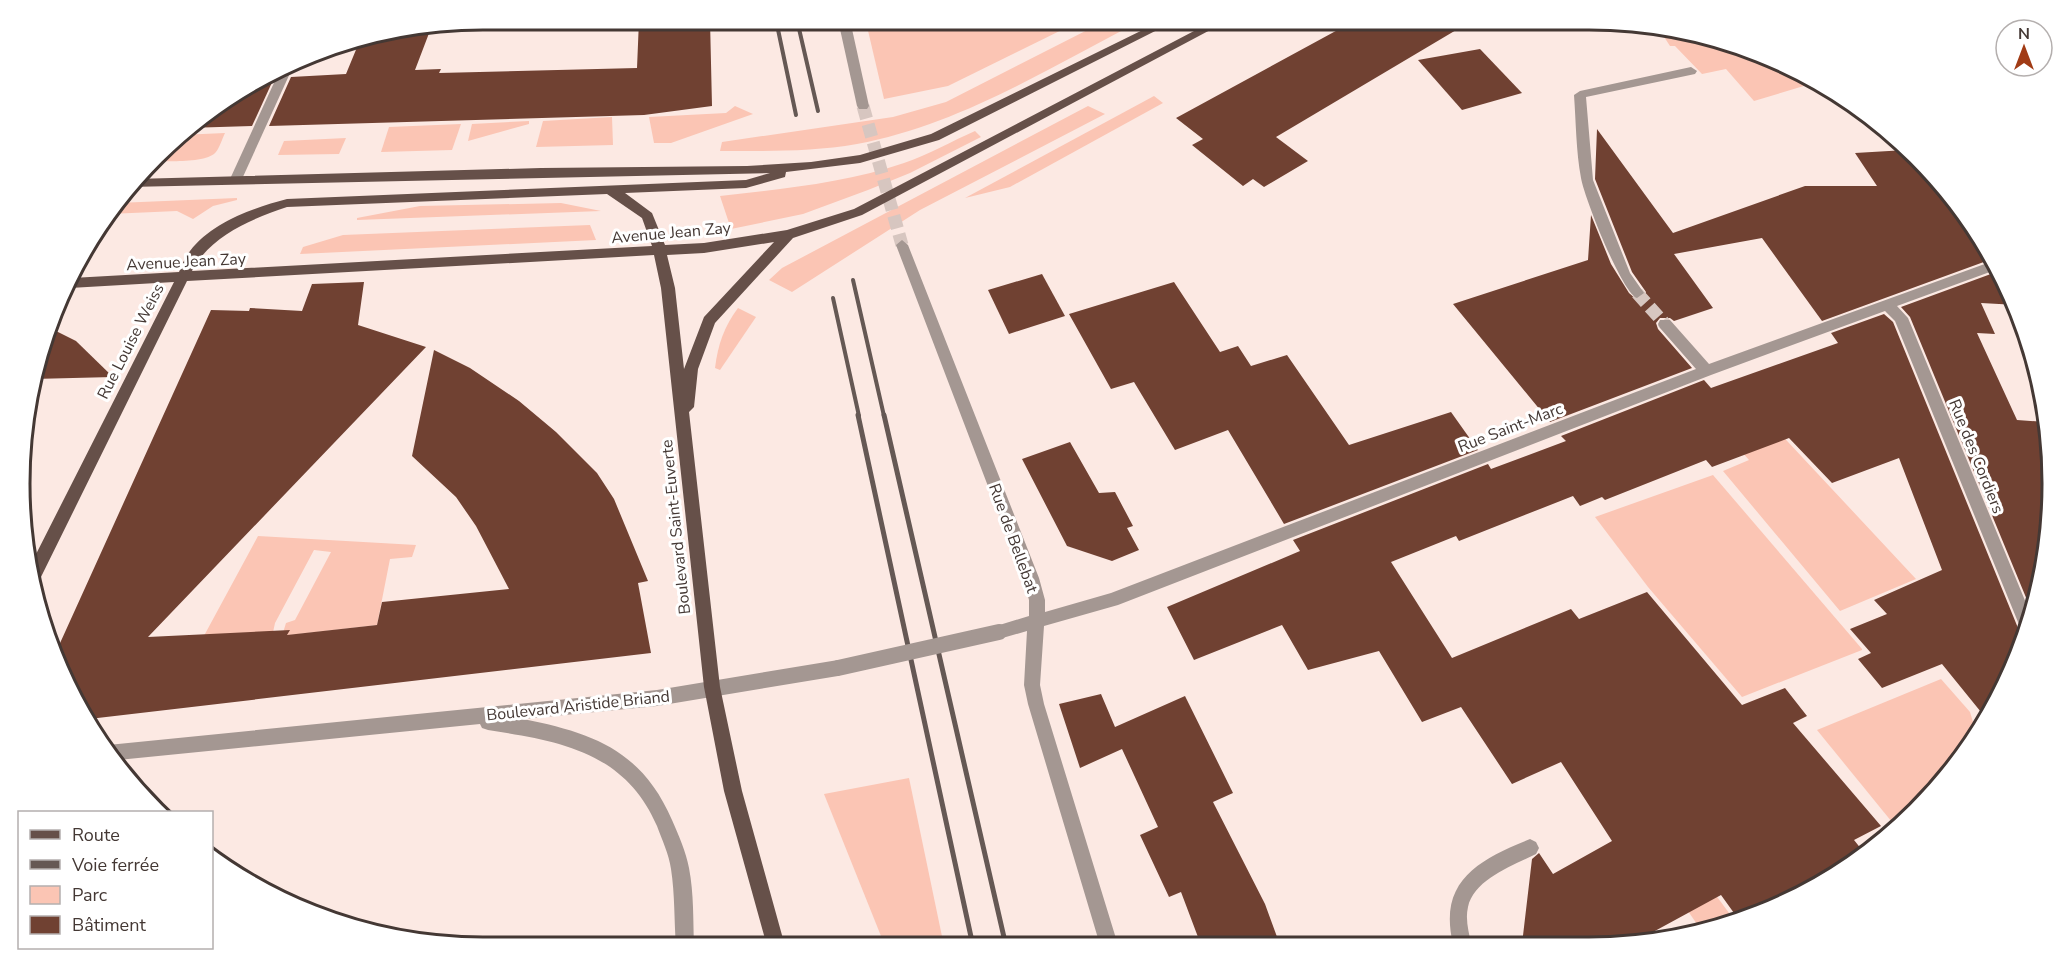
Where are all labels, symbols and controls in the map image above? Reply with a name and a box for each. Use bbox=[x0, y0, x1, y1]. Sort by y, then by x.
north arrow bbox=[1994, 18, 2054, 78]
text: N bbox=[2018, 23, 2030, 45]
street label: Avenue Jean Zay bbox=[610, 217, 733, 249]
street label: Avenue Jean Zay bbox=[126, 248, 247, 276]
street label: Rue Louise Weiss bbox=[92, 280, 170, 403]
street label: Rue des Cordiers bbox=[1943, 396, 2009, 517]
street label: Rue Saint-Marc bbox=[1455, 398, 1567, 458]
street label: Boulevard Saint-Euverte bbox=[656, 438, 696, 615]
street label: Rue de Bellebat bbox=[983, 481, 1043, 596]
street label: Boulevard Aristide Briand bbox=[485, 685, 671, 727]
legend bbox=[18, 811, 213, 949]
text: Route bbox=[72, 823, 120, 847]
text: Voie ferrée bbox=[71, 853, 159, 877]
text: Parc bbox=[72, 883, 107, 907]
text: Bâtiment bbox=[72, 913, 146, 937]

